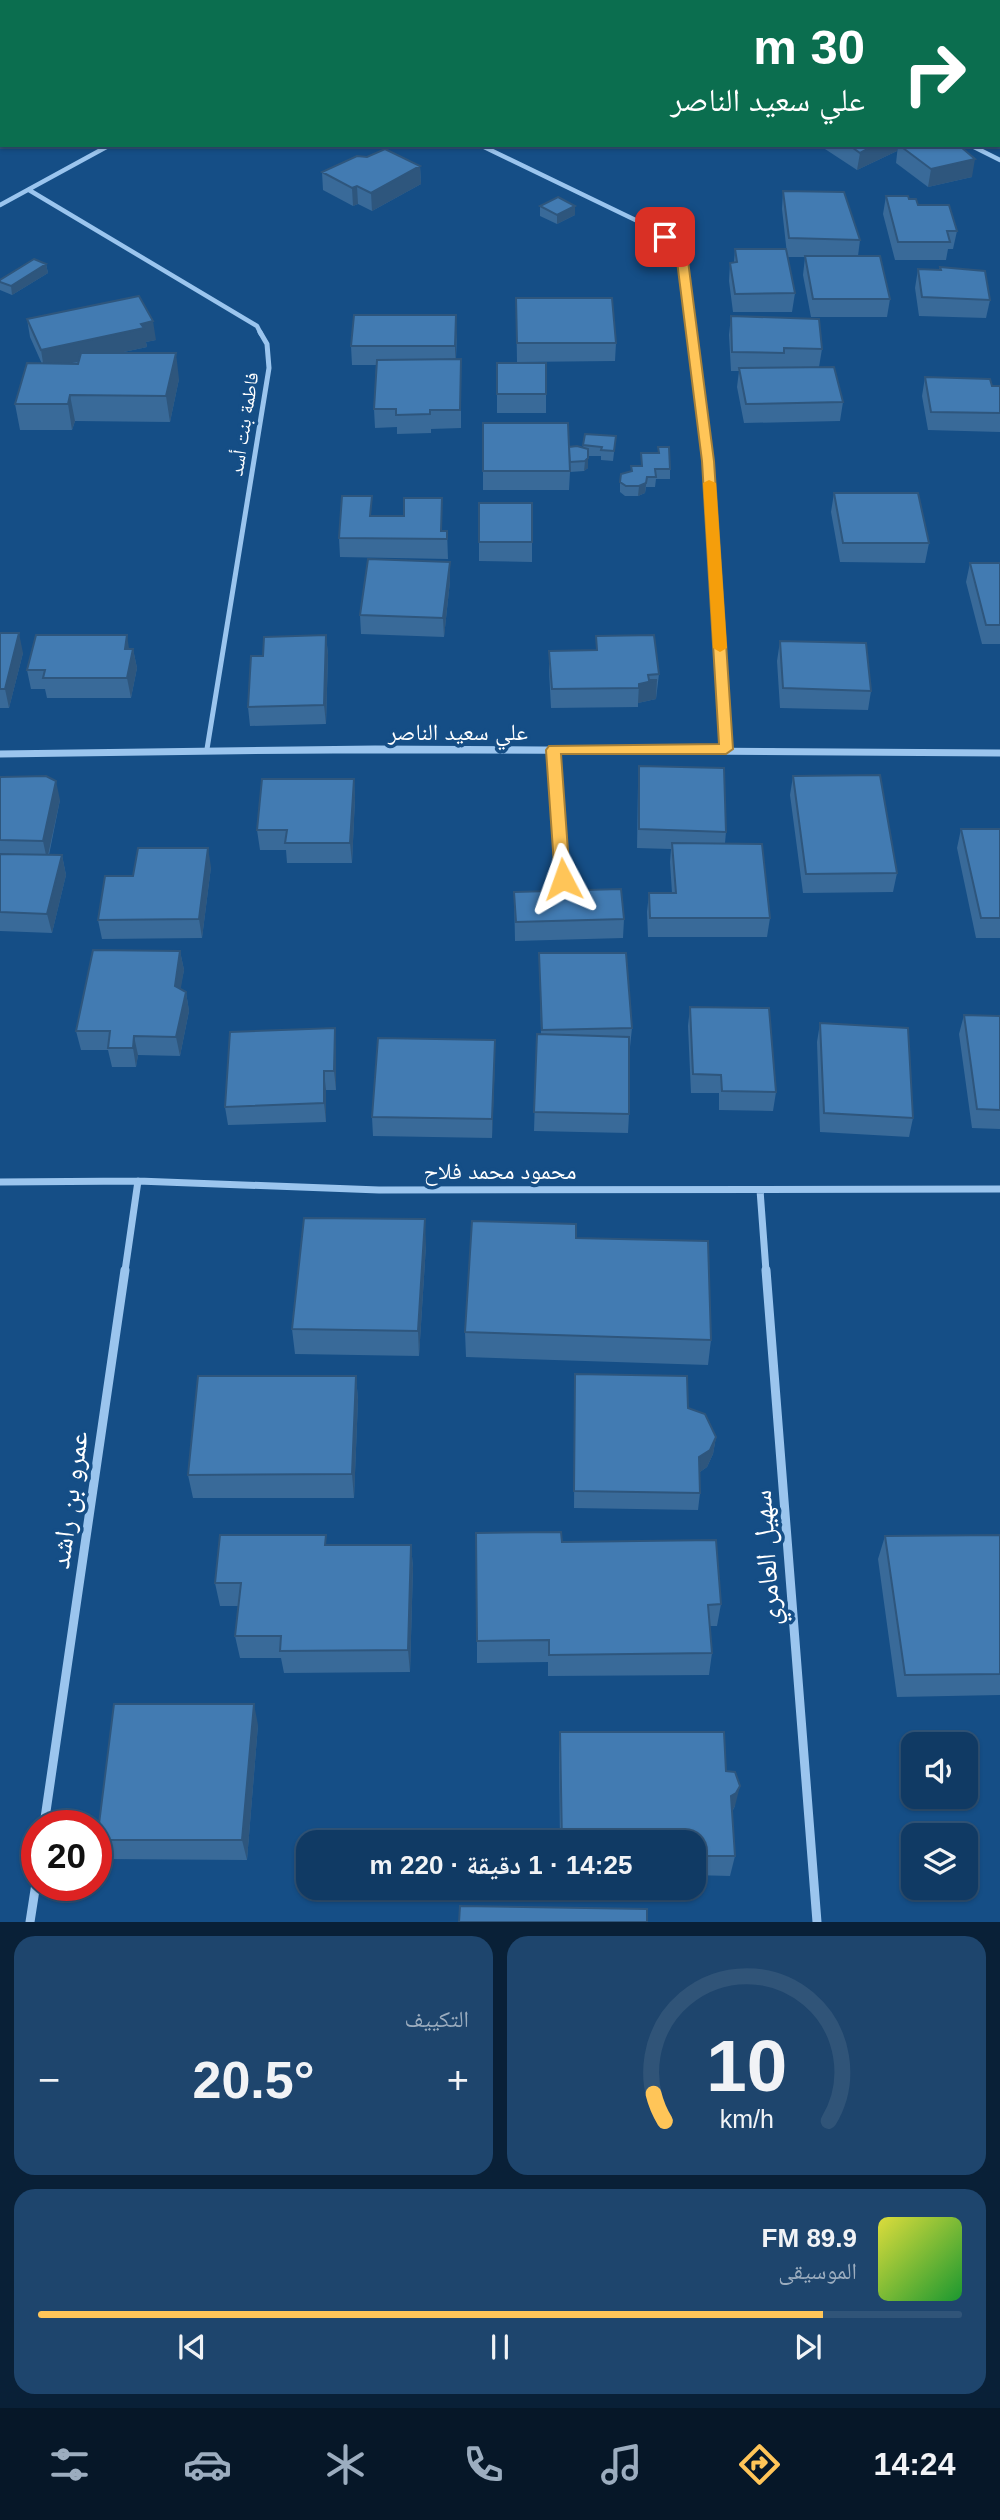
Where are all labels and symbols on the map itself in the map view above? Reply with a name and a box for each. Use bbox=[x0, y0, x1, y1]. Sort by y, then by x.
pin bbox=[635, 207, 695, 267]
street label: فاطمة بنت أسد bbox=[225, 371, 263, 477]
street label: علي سعيد الناصر bbox=[387, 719, 528, 751]
position arrow bbox=[526, 842, 600, 916]
street label: محمود محمد فلاح bbox=[424, 1158, 576, 1186]
street label: عمرو بن راشد bbox=[44, 1429, 96, 1571]
street label: سهيل العامري bbox=[746, 1489, 793, 1627]
speed limit sign: 20 bbox=[21, 1810, 112, 1901]

